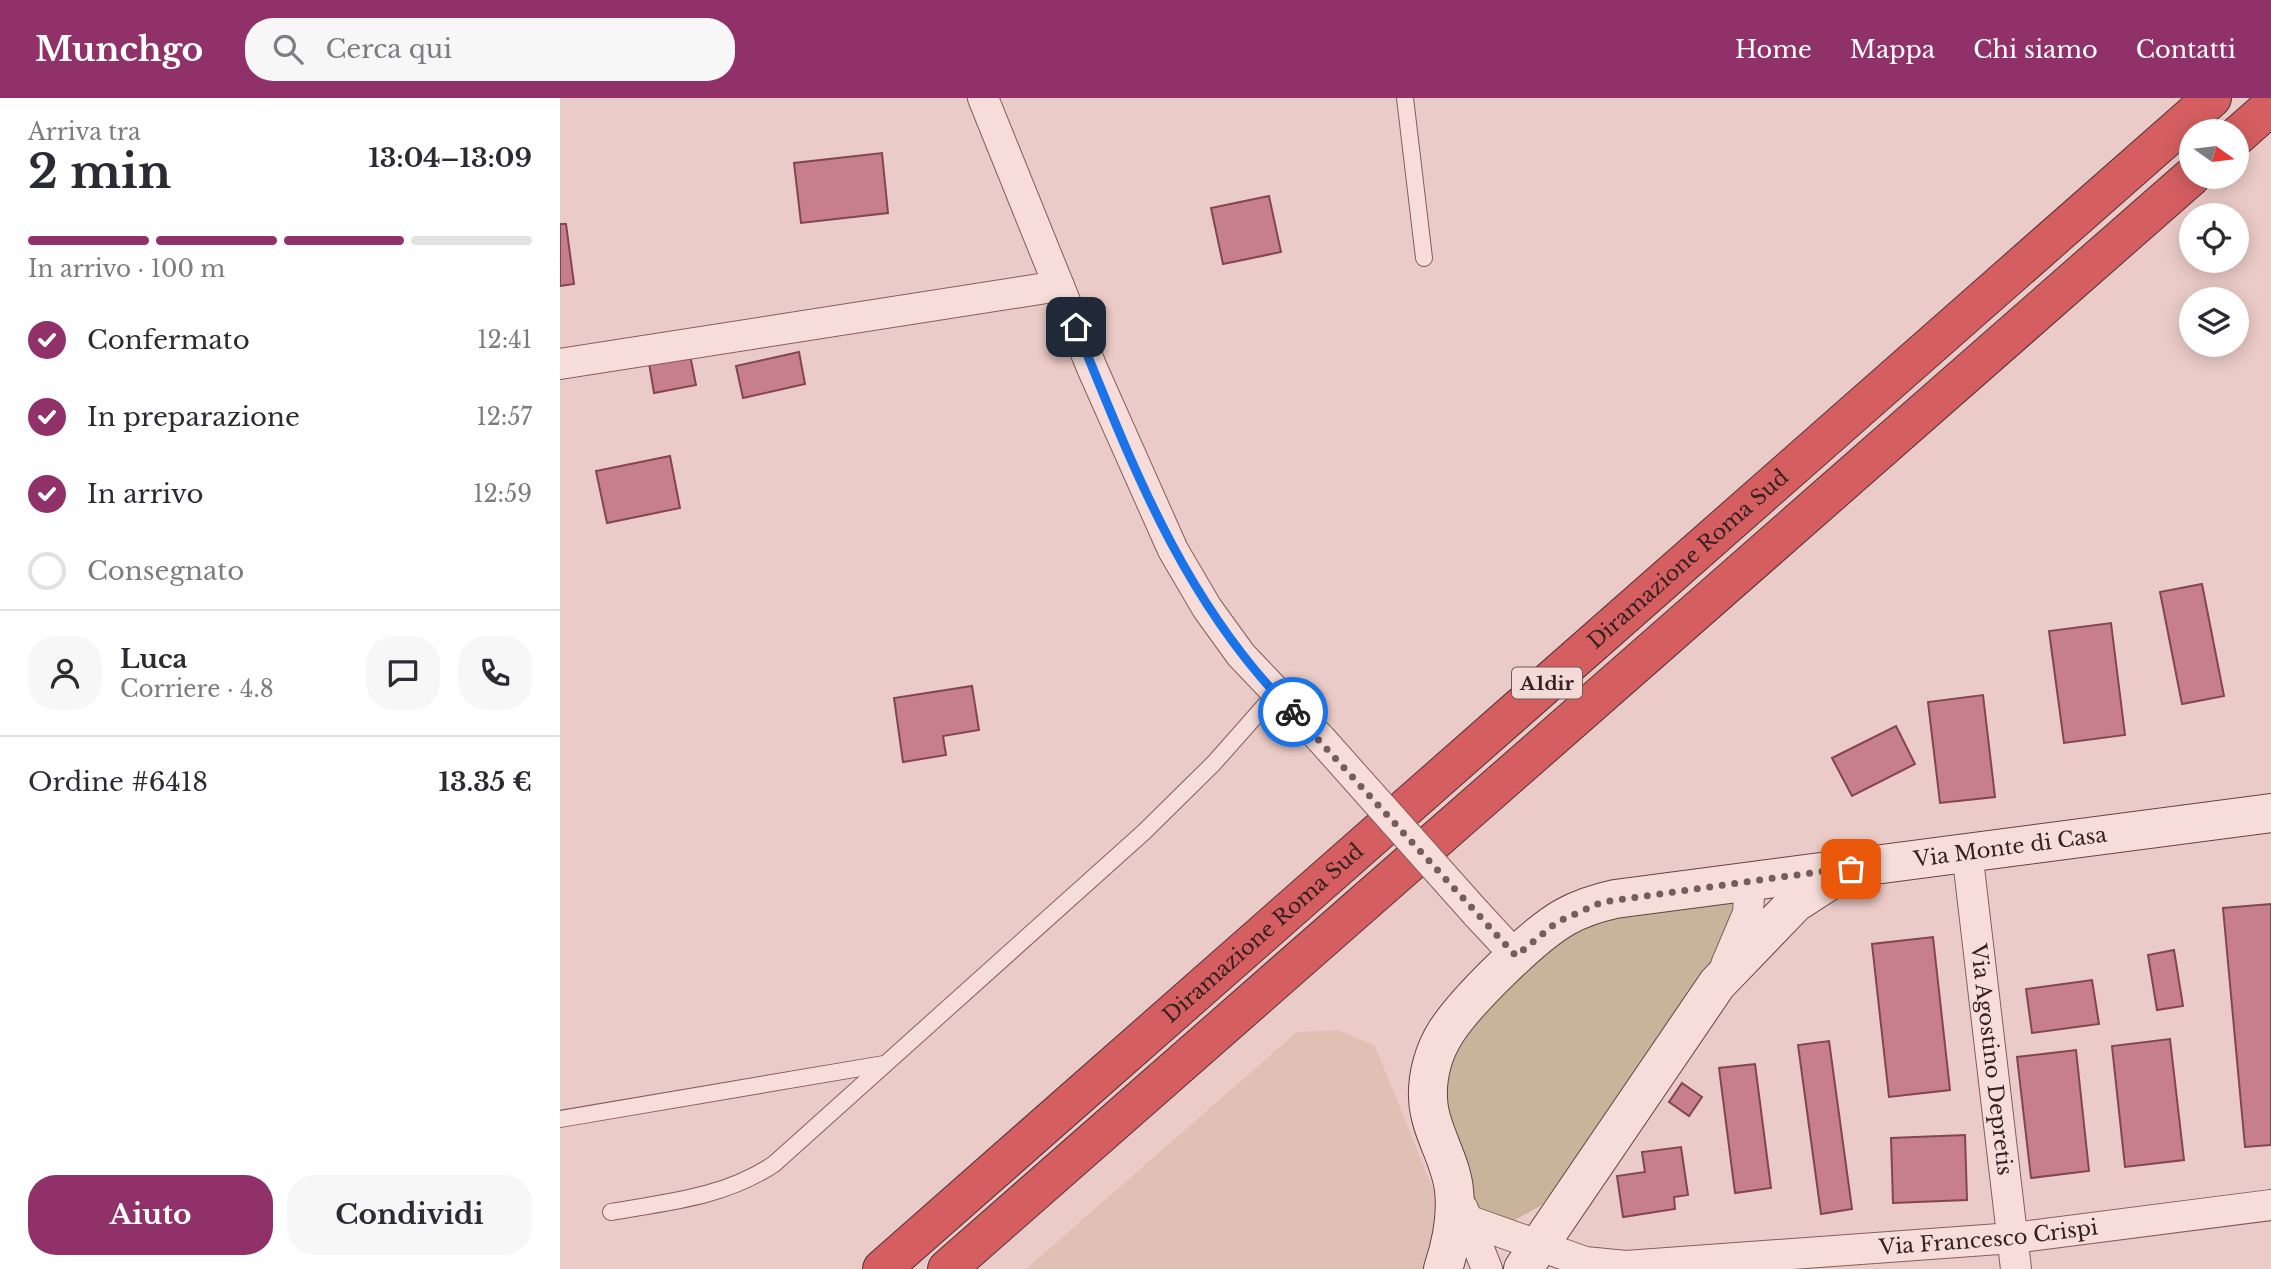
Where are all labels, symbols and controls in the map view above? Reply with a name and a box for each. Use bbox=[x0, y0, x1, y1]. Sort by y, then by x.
search box bbox=[245, 18, 735, 81]
text: Munchgo bbox=[35, 29, 203, 70]
icon: search bbox=[269, 30, 307, 68]
text: Cerca qui bbox=[325, 33, 452, 65]
text: Home bbox=[1735, 35, 1812, 64]
text: Mappa bbox=[1850, 35, 1935, 64]
text: Chi siamo bbox=[1973, 35, 2098, 64]
text: Contatti bbox=[2136, 35, 2236, 64]
text: Arriva tra bbox=[28, 118, 141, 146]
north arrow bbox=[2179, 119, 2249, 189]
map controls bbox=[2179, 119, 2249, 357]
text: 13:04–13:09 bbox=[368, 142, 532, 174]
text: 2 min bbox=[28, 143, 171, 200]
button: locate bbox=[2179, 203, 2249, 273]
text: In arrivo · 100 m bbox=[28, 255, 225, 283]
button: layers bbox=[2179, 287, 2249, 357]
pin bbox=[1046, 297, 1106, 357]
icon: home bbox=[1057, 308, 1095, 346]
icon: check bbox=[28, 321, 66, 359]
text: Confermato bbox=[87, 324, 250, 356]
text: 12:41 bbox=[477, 326, 532, 354]
icon: check bbox=[28, 398, 66, 436]
text: In preparazione bbox=[87, 401, 300, 433]
text: 12:57 bbox=[476, 403, 532, 431]
street label: Diramazione Roma Sud bbox=[1582, 464, 1794, 655]
icon: check bbox=[28, 475, 66, 513]
text: In arrivo bbox=[87, 478, 203, 510]
text: 12:59 bbox=[473, 480, 532, 508]
text: Consegnato bbox=[87, 555, 244, 587]
button: person bbox=[28, 636, 102, 710]
button: chat bbox=[366, 636, 440, 710]
button: phone bbox=[458, 636, 532, 710]
text: Luca bbox=[120, 643, 187, 675]
road number: A1dir bbox=[1512, 668, 1582, 698]
text: Corriere · 4.8 bbox=[120, 675, 274, 703]
courier bbox=[1258, 677, 1328, 747]
icon: bike bbox=[1274, 693, 1312, 731]
text: Ordine #6418 bbox=[28, 766, 208, 798]
text: 13.35 € bbox=[439, 766, 532, 798]
street label: Via Monte di Casa bbox=[1911, 822, 2109, 873]
street label: Diramazione Roma Sud bbox=[1158, 838, 1369, 1029]
pin bbox=[1821, 839, 1881, 899]
icon: bag bbox=[1832, 850, 1870, 888]
street label: Via Agostino Depretis bbox=[1965, 941, 2018, 1177]
button: Aiuto bbox=[28, 1175, 273, 1255]
button: Condividi bbox=[287, 1175, 532, 1255]
street label: Via Francesco Crispi bbox=[1877, 1214, 2099, 1261]

